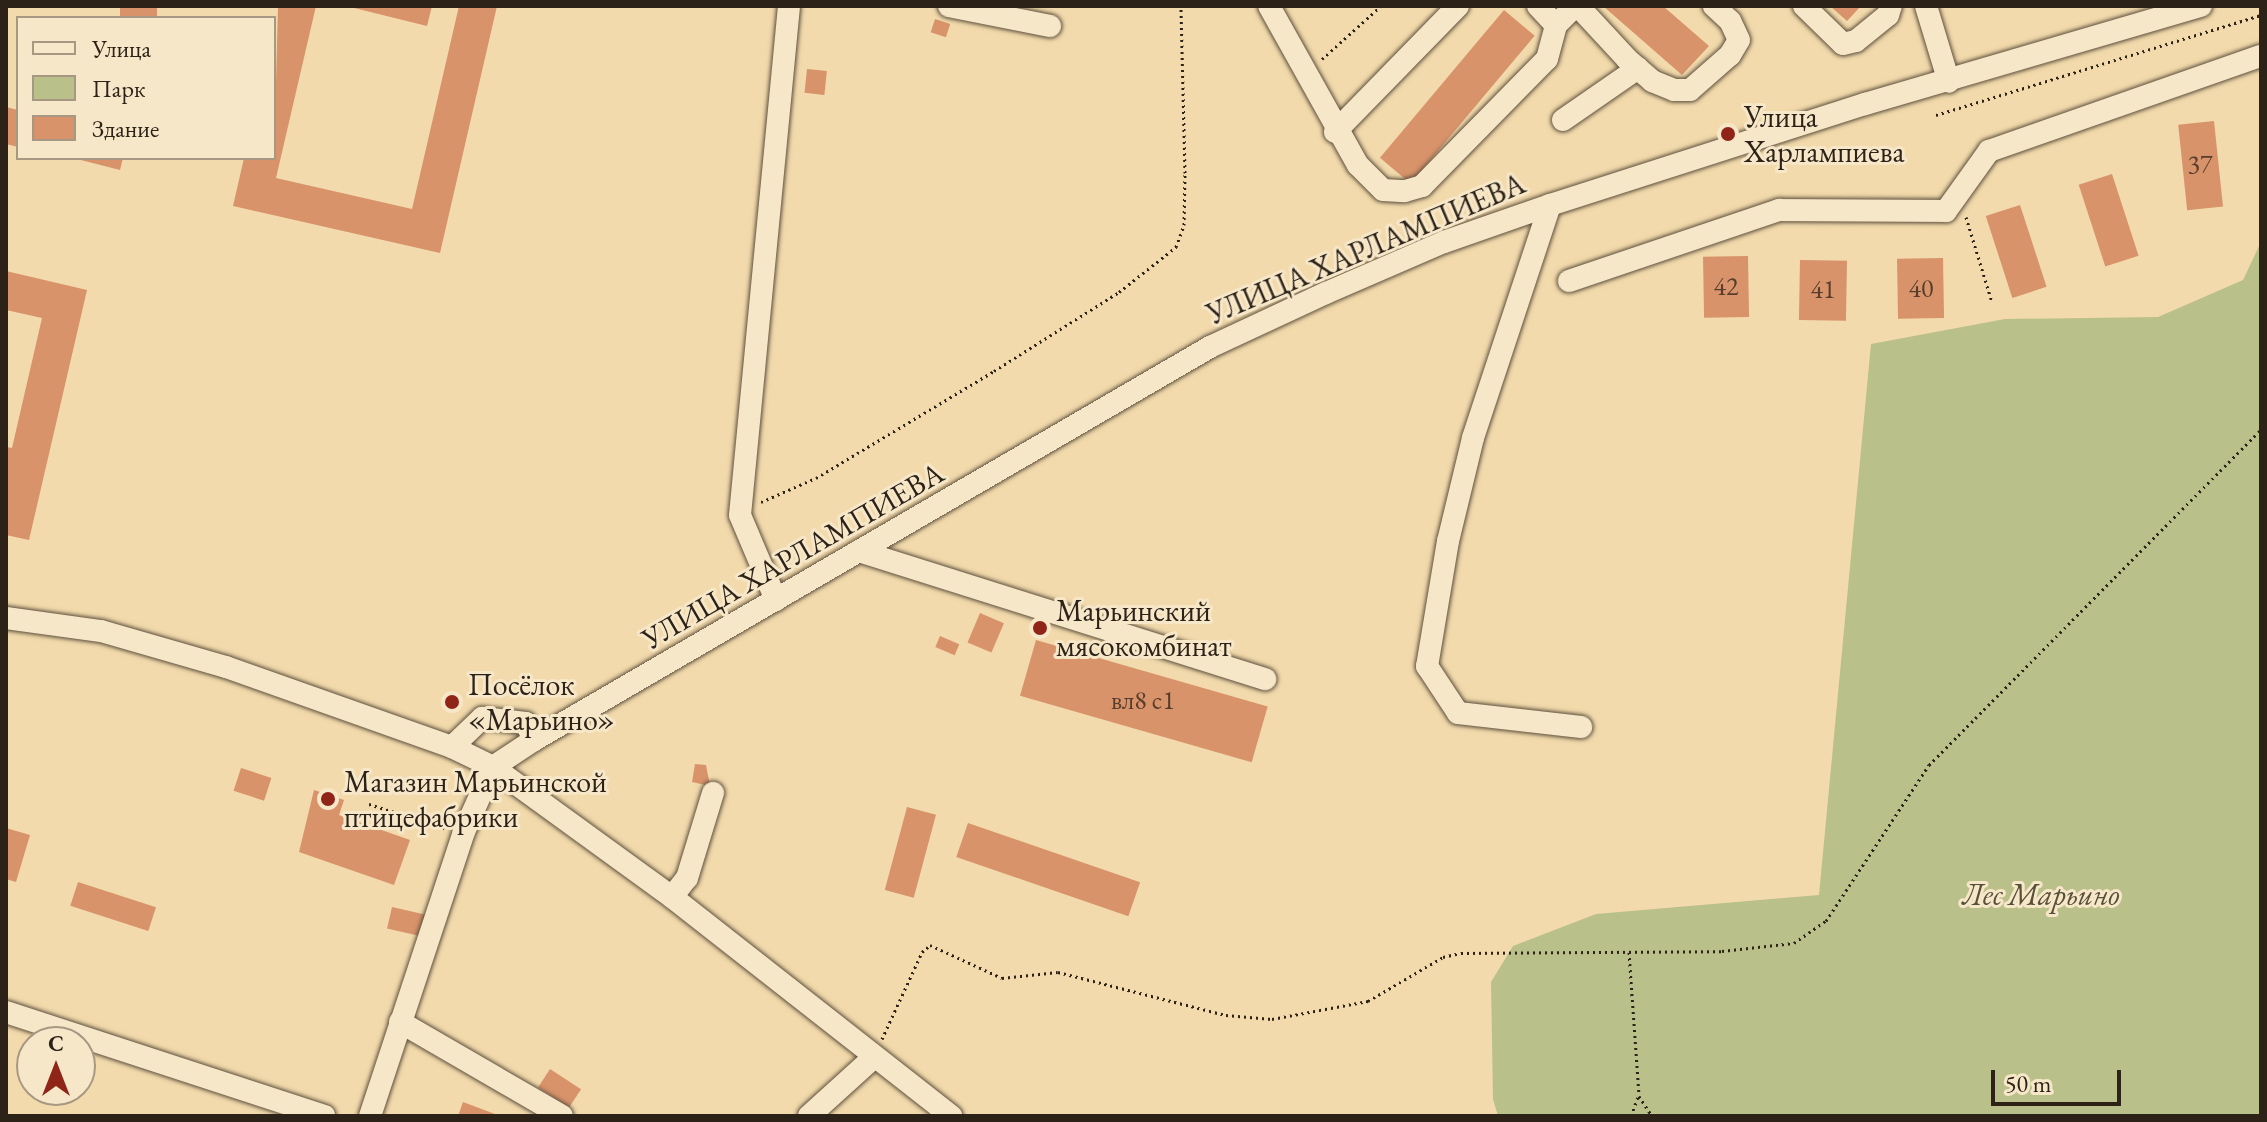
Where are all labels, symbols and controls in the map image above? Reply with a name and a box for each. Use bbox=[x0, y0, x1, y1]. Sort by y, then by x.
legend bbox=[16, 16, 276, 160]
text: Улица bbox=[92, 33, 151, 64]
text: Парк bbox=[92, 73, 145, 104]
place label: Улица Харлампиева bbox=[1744, 99, 1904, 170]
text: Здание bbox=[92, 113, 159, 144]
marker: Улица Харлампиева bbox=[1719, 125, 1737, 143]
house number: 37 bbox=[2188, 149, 2212, 181]
street label: УЛИЦА ХАРЛАМПИЕВА bbox=[1201, 166, 1531, 332]
house number: 42 bbox=[1714, 271, 1738, 303]
house number: 40 bbox=[1909, 273, 1933, 305]
house number: 41 bbox=[1811, 274, 1835, 306]
street label: УЛИЦА ХАРЛАМПИЕВА bbox=[636, 455, 950, 657]
place label: Марьинский мясокомбинат bbox=[1056, 593, 1232, 664]
marker: Марьинский мясокомбинат bbox=[1031, 619, 1049, 637]
place label: Посёлок «Марьино» bbox=[468, 667, 615, 738]
house number: вл8 с1 bbox=[1111, 685, 1175, 717]
marker: Посёлок «Марьино» bbox=[443, 693, 461, 711]
place label: Магазин Марьинской птицефабрики bbox=[344, 764, 607, 834]
marker: Магазин Марьинской птицефабрики bbox=[319, 790, 337, 808]
park label: Лес Марьино bbox=[1962, 877, 2120, 913]
north arrow bbox=[16, 1026, 96, 1106]
text: С bbox=[48, 1029, 64, 1058]
scale bar bbox=[1995, 1054, 2125, 1104]
text: 50 m bbox=[2005, 1068, 2052, 1099]

